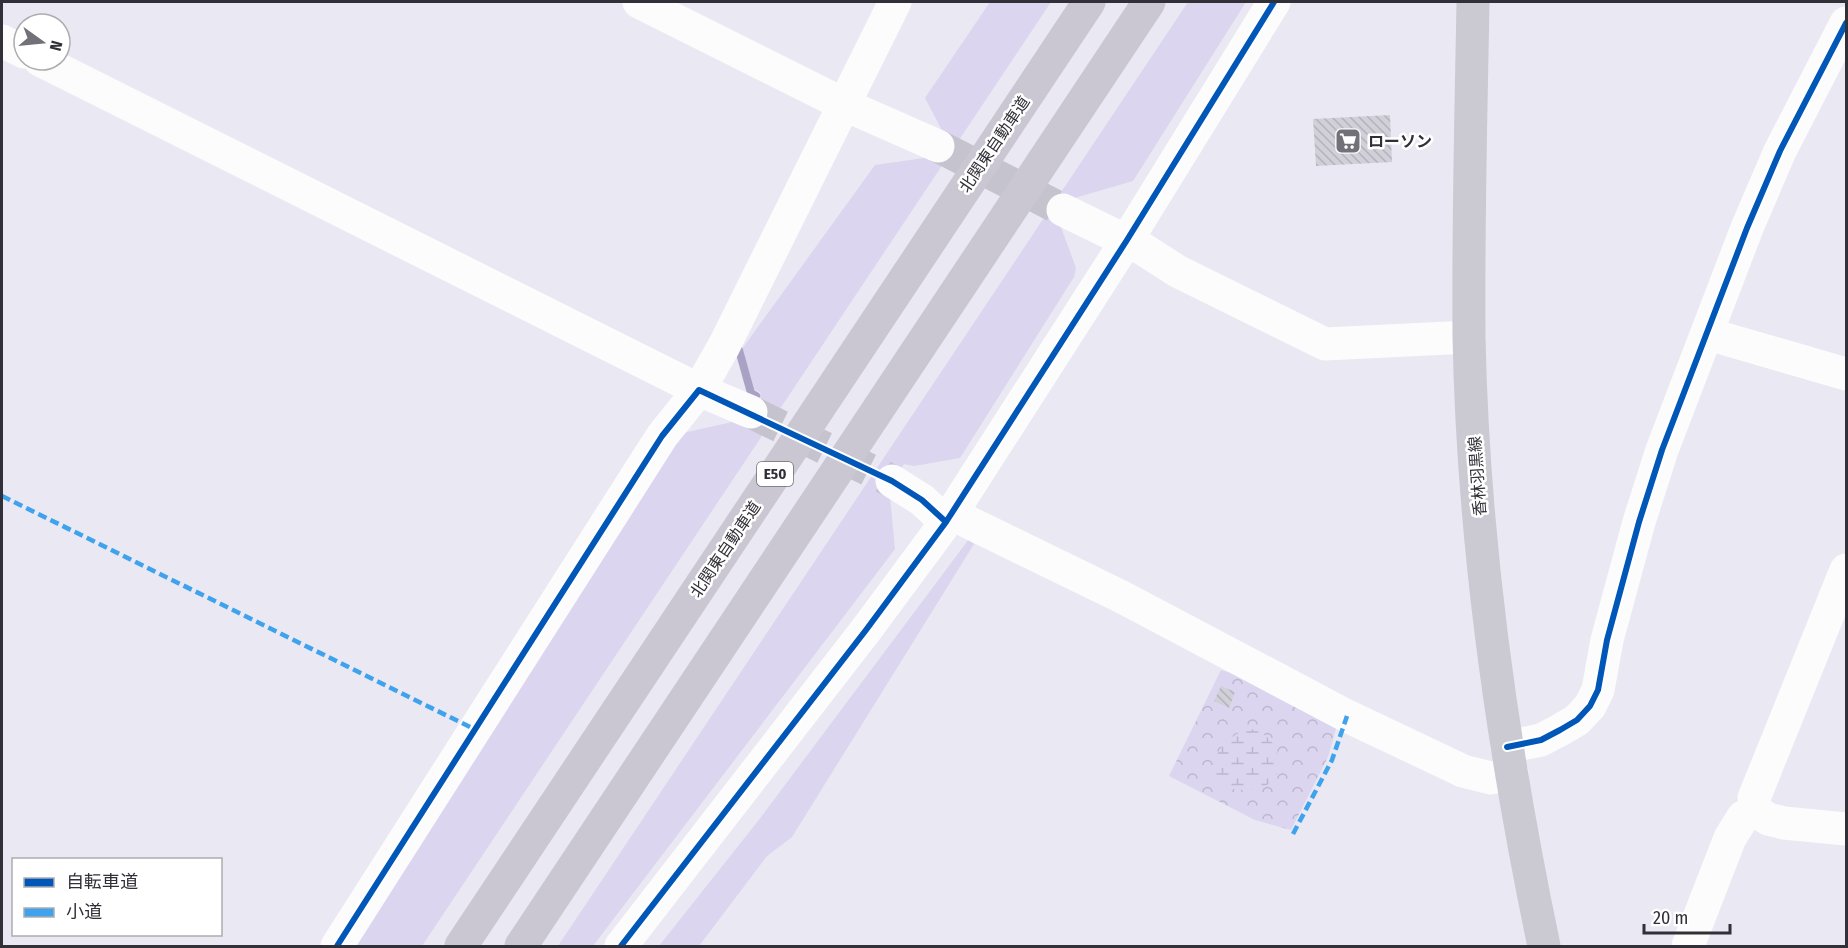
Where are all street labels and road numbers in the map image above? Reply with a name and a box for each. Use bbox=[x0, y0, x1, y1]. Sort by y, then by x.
street label: 北関東自動車道 bbox=[955, 93, 1034, 196]
street label: 香林羽黒線 bbox=[1465, 435, 1490, 517]
road number: E50 bbox=[757, 462, 793, 486]
street label: 北関東自動車道 bbox=[686, 498, 765, 601]

